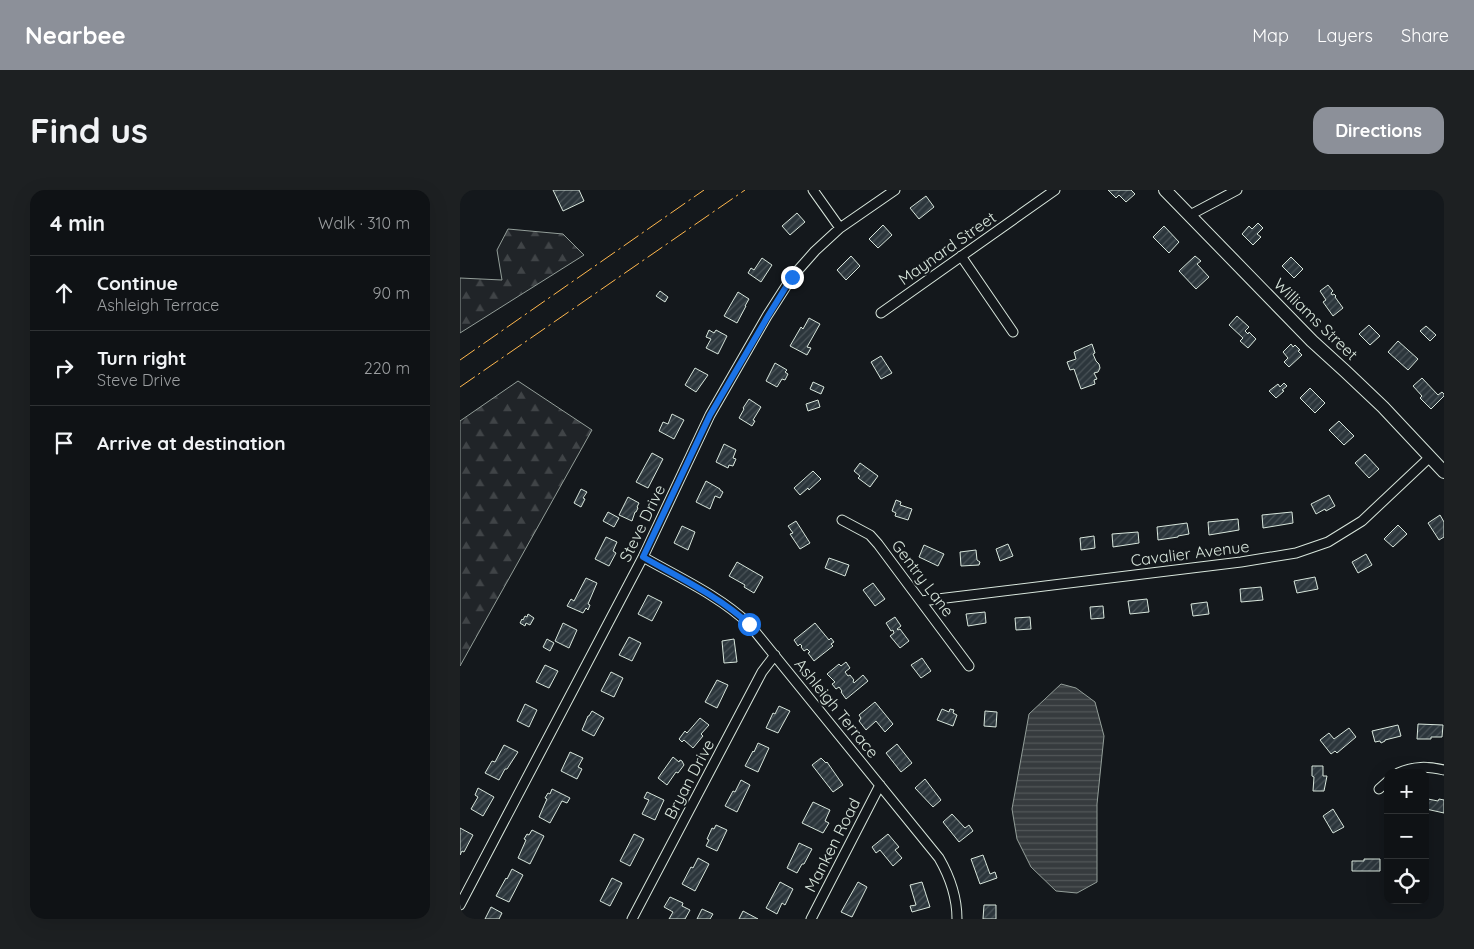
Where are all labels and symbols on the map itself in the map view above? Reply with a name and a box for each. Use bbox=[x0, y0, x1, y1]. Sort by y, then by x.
street label: Maynard Street bbox=[894, 207, 1000, 289]
route end bbox=[781, 266, 804, 289]
street label: Williams Street bbox=[1270, 274, 1362, 364]
street label: Steve Drive bbox=[615, 481, 669, 565]
street label: Gentry Lane bbox=[888, 536, 958, 620]
street label: Cavalier Avenue bbox=[1129, 536, 1251, 570]
route start bbox=[738, 613, 761, 636]
street label: Ashleigh Terrace bbox=[791, 654, 883, 762]
street label: Bryan Drive bbox=[660, 736, 718, 822]
street label: Manken Road bbox=[800, 795, 864, 895]

